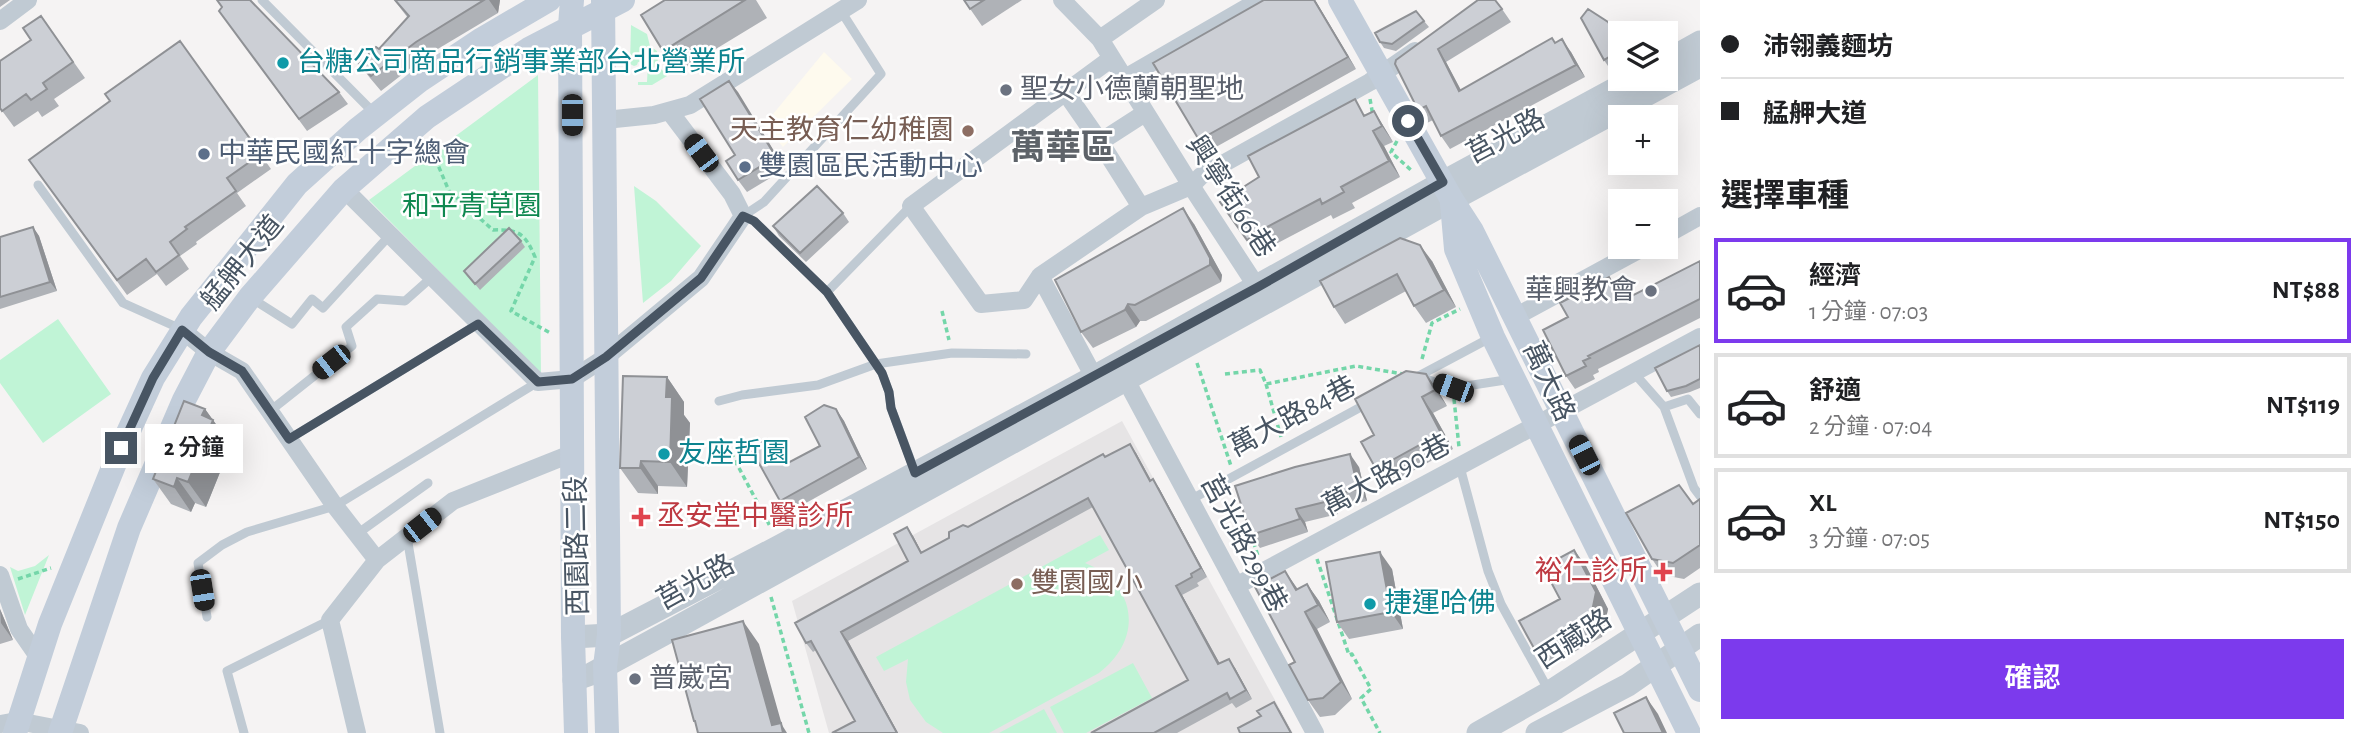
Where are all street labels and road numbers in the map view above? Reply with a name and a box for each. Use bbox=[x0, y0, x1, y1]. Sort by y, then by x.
street label: 莒光路 bbox=[1461, 103, 1550, 169]
street label: 興寧街66巷 bbox=[1181, 130, 1281, 263]
street label: 艋舺大道 bbox=[195, 209, 289, 315]
street label: 萬大路 bbox=[1518, 337, 1580, 426]
street label: 萬大路84巷 bbox=[1224, 370, 1361, 462]
street label: 萬大路90巷 bbox=[1318, 429, 1455, 521]
street label: 莒光路299巷 bbox=[1195, 470, 1293, 617]
street label: 西園路二段 bbox=[561, 476, 593, 616]
street label: 莒光路 bbox=[652, 549, 740, 616]
street label: 西藏路 bbox=[1530, 604, 1617, 675]

